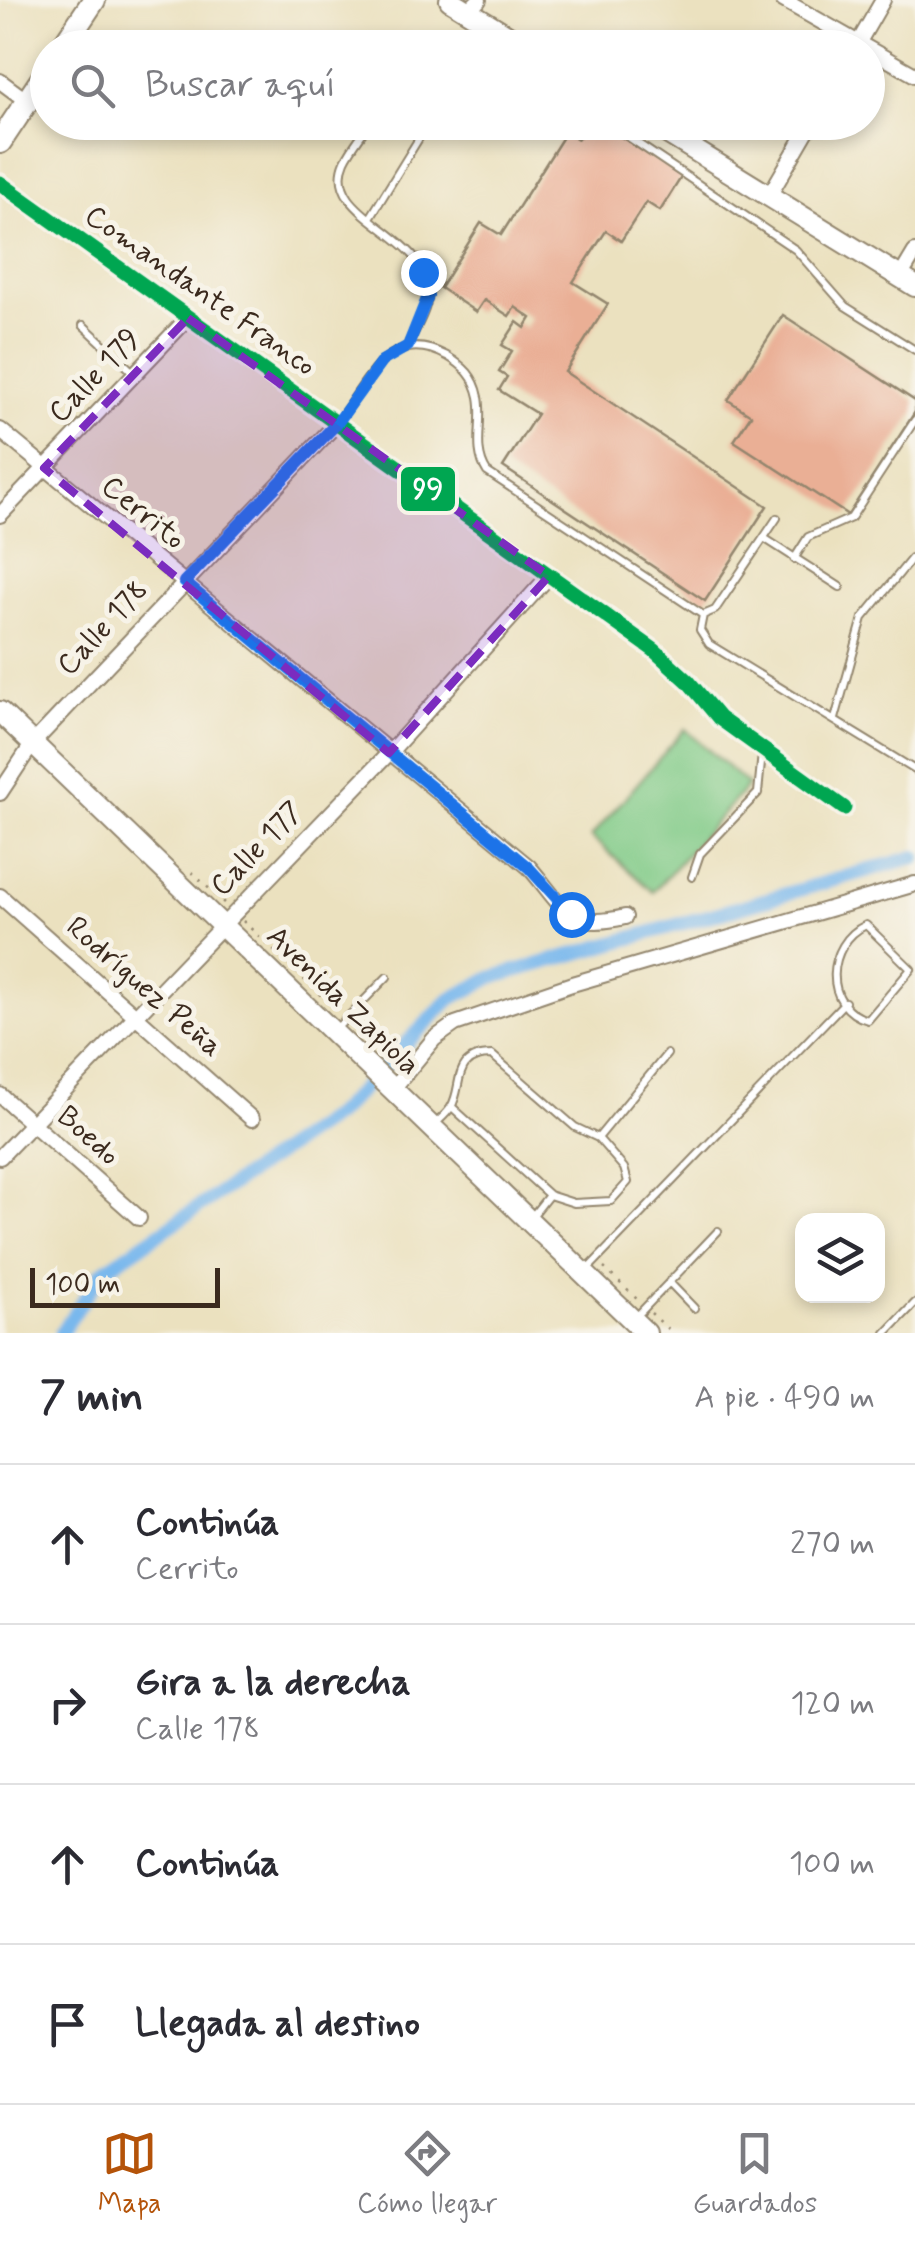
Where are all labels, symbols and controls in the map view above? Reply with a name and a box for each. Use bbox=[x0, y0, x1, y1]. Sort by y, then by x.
search box bbox=[30, 30, 885, 140]
icon: search bbox=[65, 58, 120, 113]
text: Buscar aquí bbox=[145, 61, 336, 110]
street label: Comandante Franco bbox=[77, 197, 323, 385]
route end bbox=[401, 250, 447, 296]
street label: Calle 179 bbox=[40, 320, 150, 432]
line badge: 99 bbox=[399, 465, 457, 513]
street label: Cerrito bbox=[93, 467, 193, 559]
text: 99 bbox=[413, 472, 443, 509]
street label: Calle 178 bbox=[49, 572, 157, 684]
street label: Calle 177 bbox=[202, 793, 312, 905]
route start bbox=[549, 892, 595, 938]
street label: Rodríguez Peña bbox=[57, 908, 231, 1066]
street label: Avenida Zapiola bbox=[258, 918, 428, 1084]
street label: Boedo bbox=[48, 1097, 128, 1175]
map controls bbox=[795, 1213, 885, 1303]
button: layers bbox=[795, 1213, 885, 1303]
scale bar bbox=[30, 1263, 220, 1308]
text: 100 m bbox=[45, 1267, 120, 1304]
text: 7 min bbox=[40, 1371, 143, 1426]
text: A pie · 490 m bbox=[694, 1377, 875, 1419]
text: Continúa bbox=[135, 1499, 280, 1548]
icon: ahead bbox=[40, 1517, 95, 1572]
text: 270 m bbox=[790, 1523, 875, 1565]
text: Cerrito bbox=[135, 1548, 239, 1590]
text: Gira a la derecha bbox=[135, 1659, 411, 1708]
icon: right bbox=[40, 1677, 95, 1732]
text: 120 m bbox=[790, 1683, 875, 1725]
text: Calle 178 bbox=[135, 1708, 260, 1750]
icon: ahead bbox=[40, 1837, 95, 1892]
text: Continúa bbox=[135, 1840, 280, 1889]
text: 100 m bbox=[789, 1843, 875, 1885]
icon: arrive bbox=[40, 1997, 95, 2052]
text: Llegada al destino bbox=[135, 2000, 420, 2049]
tab: Mapa bbox=[98, 2126, 162, 2223]
tab: Cómo llegar bbox=[357, 2126, 497, 2223]
tab: Guardados bbox=[693, 2126, 817, 2223]

